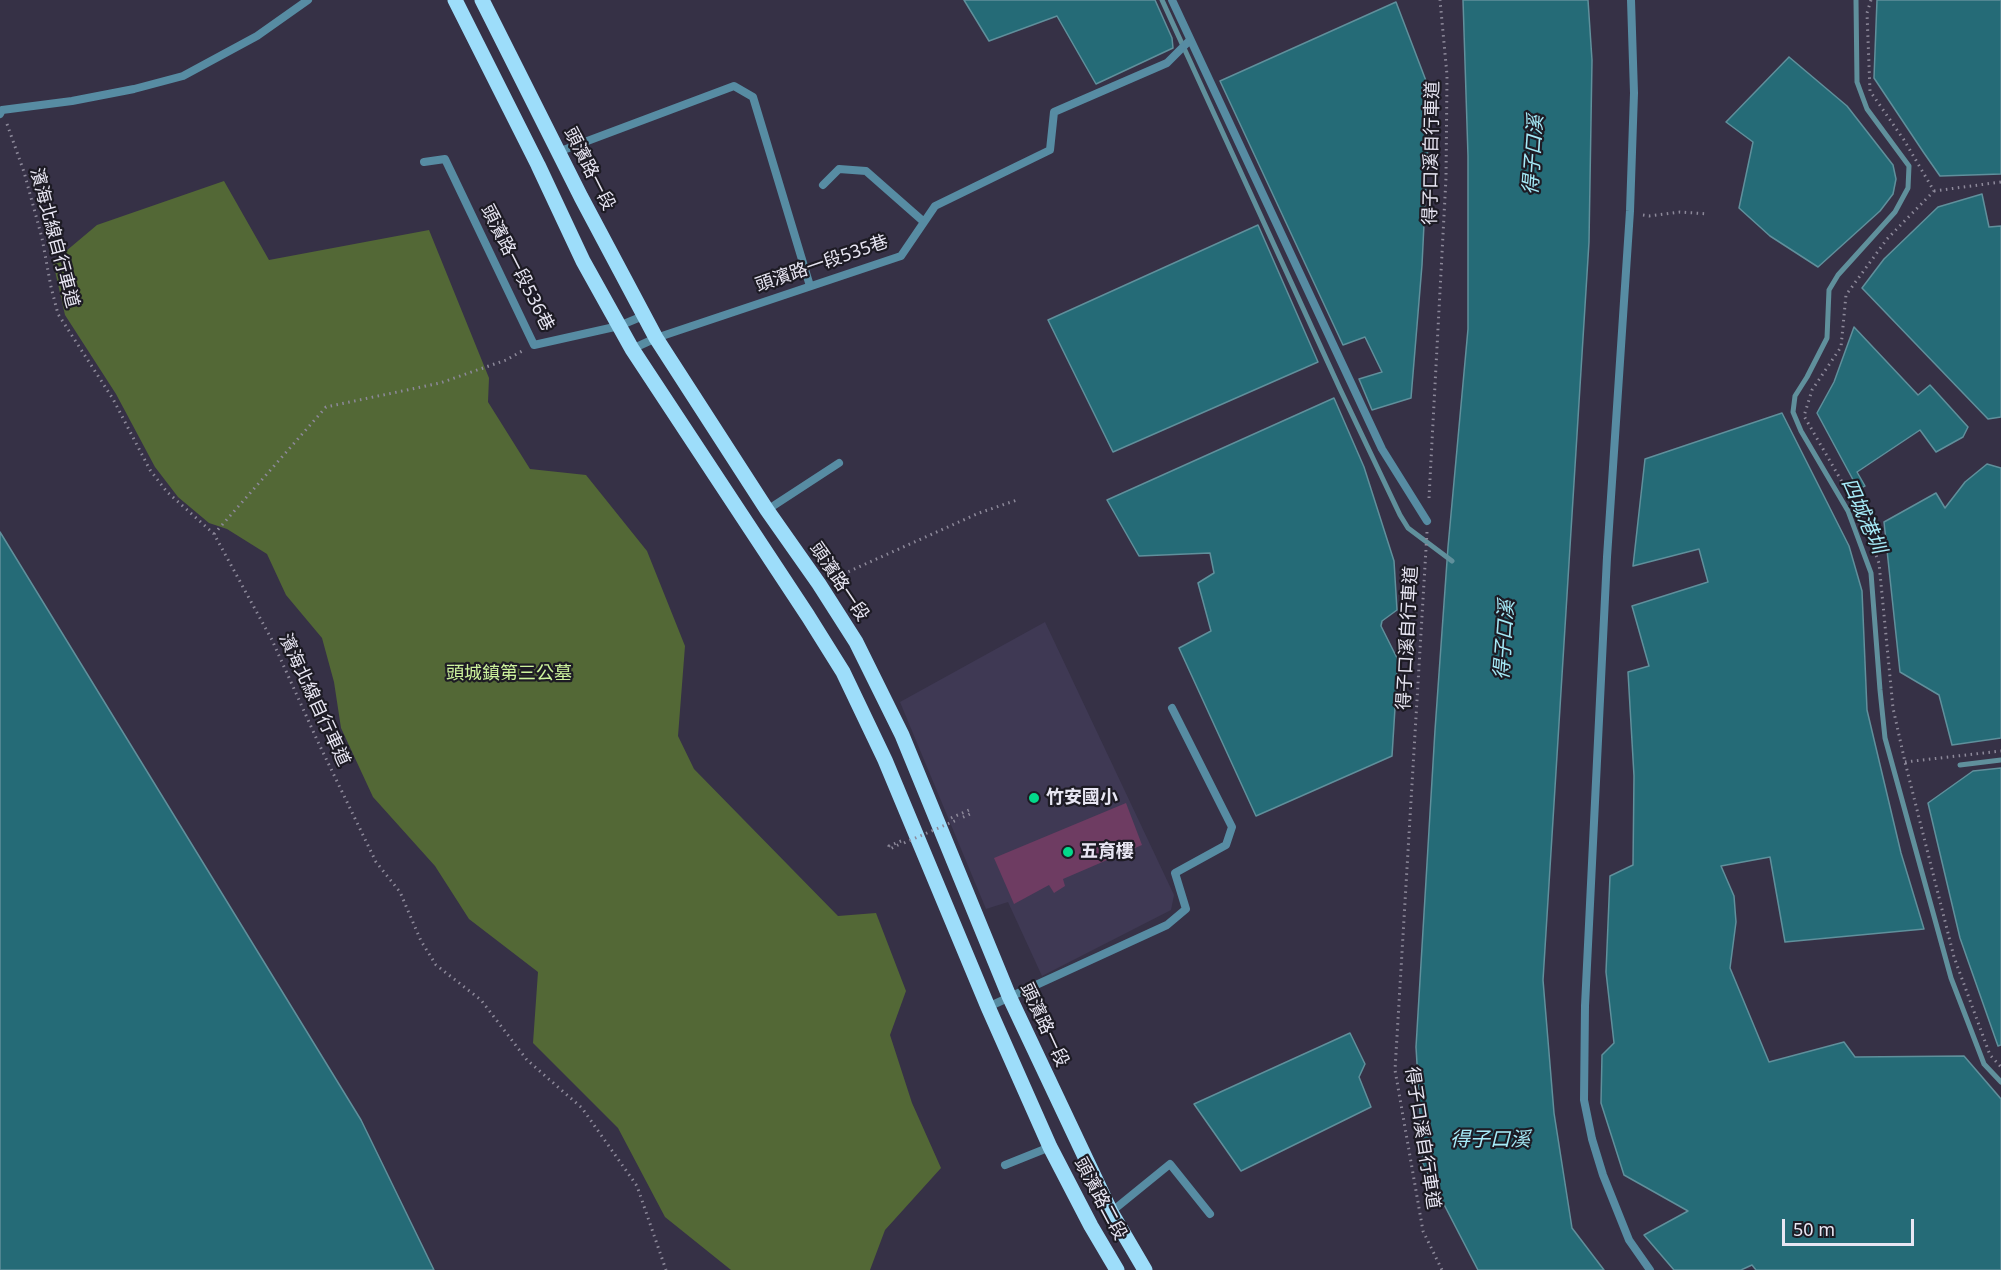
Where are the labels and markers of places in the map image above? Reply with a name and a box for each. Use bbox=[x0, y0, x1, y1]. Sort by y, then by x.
place label: 竹安國小 bbox=[1046, 787, 1118, 809]
marker: 竹安國小 bbox=[1027, 791, 1041, 805]
place label: 五育樓 bbox=[1080, 841, 1134, 863]
marker: 五育樓 bbox=[1061, 845, 1075, 859]

